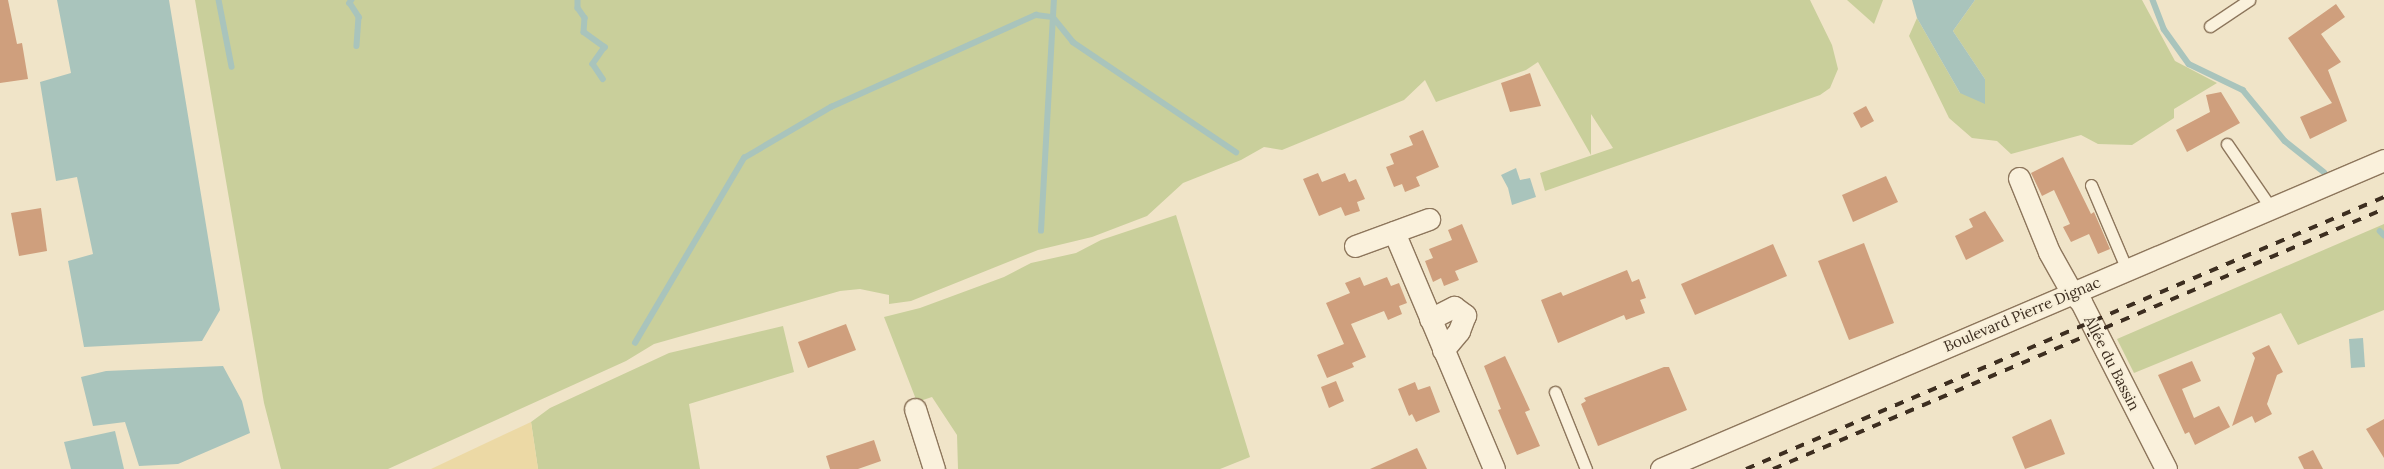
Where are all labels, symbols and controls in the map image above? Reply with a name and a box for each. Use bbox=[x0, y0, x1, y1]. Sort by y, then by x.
street label: Boulevard Pierre Dignac bbox=[1941, 273, 2103, 355]
street label: Allée du Bassin bbox=[2080, 313, 2144, 413]

